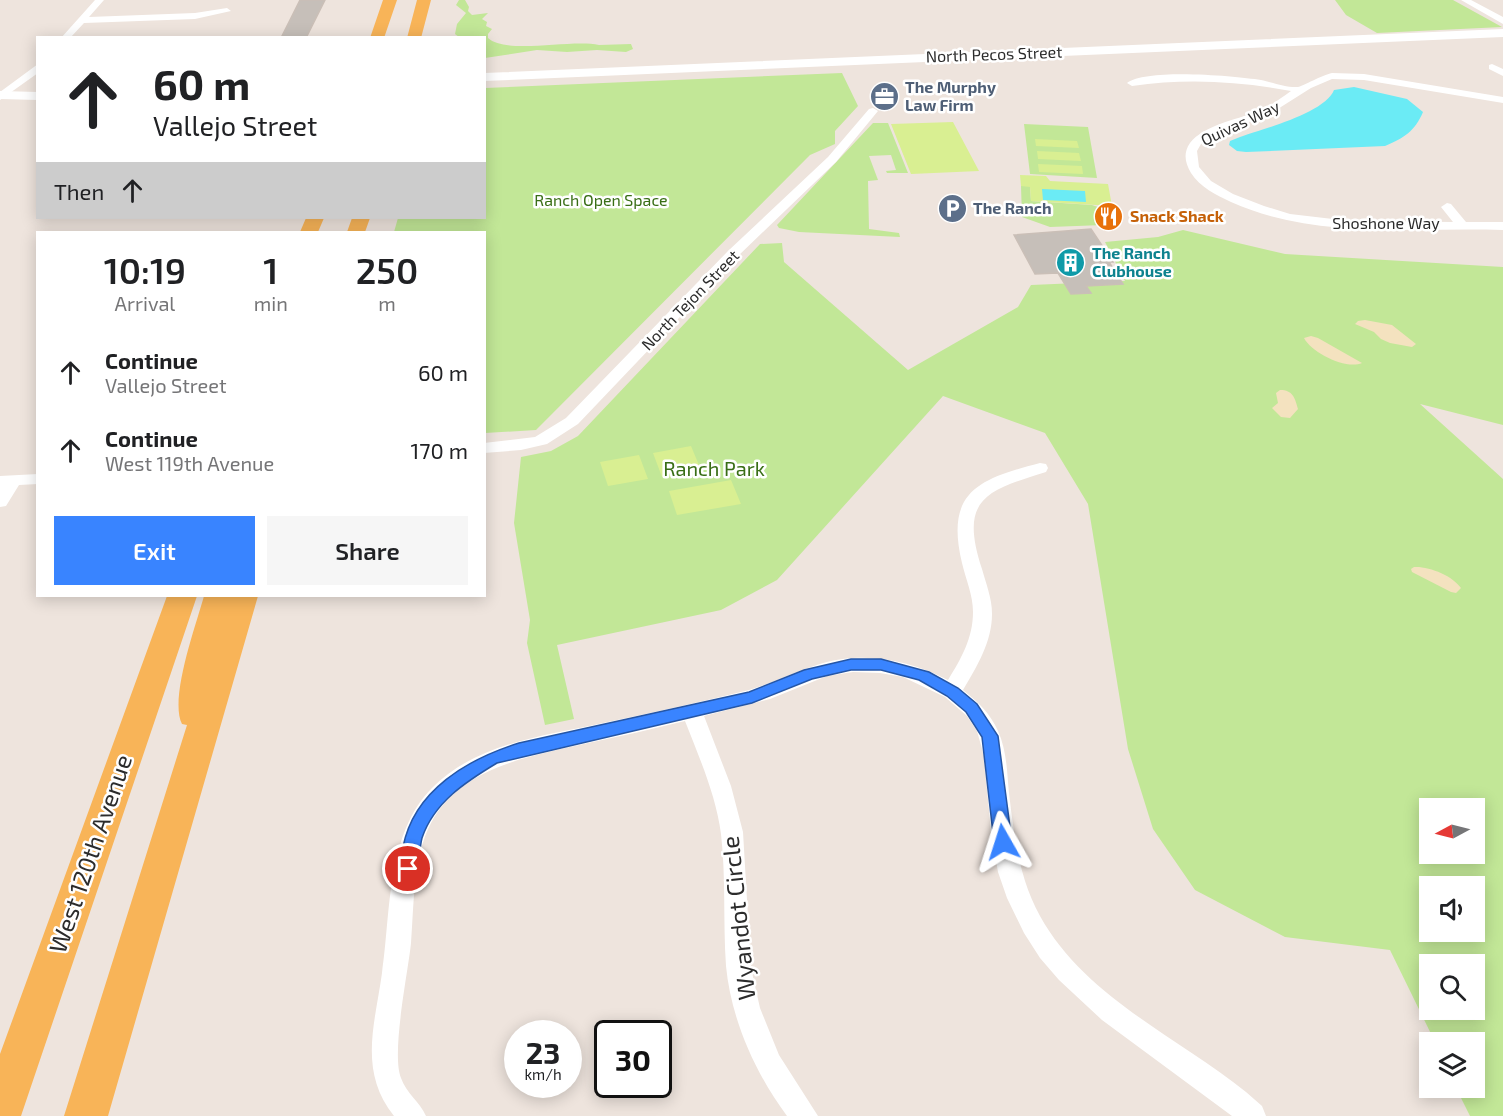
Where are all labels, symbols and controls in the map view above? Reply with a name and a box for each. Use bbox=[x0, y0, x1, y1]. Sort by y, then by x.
street label: North Pecos Street bbox=[925, 42, 1063, 65]
text: 60 m bbox=[153, 58, 250, 108]
icon: ahead bbox=[54, 60, 132, 138]
place label: The Murphy Law Firm bbox=[905, 77, 996, 114]
office icon: The Murphy Law Firm bbox=[868, 80, 900, 112]
street label: Quivas Way bbox=[1197, 96, 1283, 150]
text: Vallejo Street bbox=[153, 109, 317, 141]
icon: ahead bbox=[116, 174, 149, 207]
text: Then bbox=[54, 178, 104, 204]
park label: Ranch Open Space bbox=[534, 190, 668, 209]
parking icon: The Ranch bbox=[936, 192, 968, 224]
place label: The Ranch bbox=[973, 198, 1052, 217]
restaurant icon: Snack Shack bbox=[1093, 200, 1125, 232]
place label: Snack Shack bbox=[1130, 206, 1224, 225]
street label: Shoshone Way bbox=[1332, 213, 1440, 232]
place label: The Ranch Clubhouse bbox=[1092, 243, 1172, 280]
street label: North Tejon Street bbox=[637, 246, 743, 354]
building icon: The Ranch Clubhouse bbox=[1055, 246, 1087, 278]
text: 10:19 bbox=[104, 248, 186, 291]
text: 1 bbox=[263, 248, 278, 291]
text: 250 bbox=[356, 248, 418, 291]
text: Arrival bbox=[114, 291, 175, 315]
text: min bbox=[254, 291, 288, 315]
text: m bbox=[378, 291, 396, 315]
text: Continue bbox=[105, 347, 198, 373]
icon: ahead bbox=[54, 356, 87, 389]
text: 60 m bbox=[418, 359, 468, 385]
text: Vallejo Street bbox=[105, 373, 227, 397]
text: Continue bbox=[105, 425, 198, 451]
icon: ahead bbox=[54, 434, 87, 467]
text: 170 m bbox=[411, 437, 468, 463]
text: West 119th Avenue bbox=[105, 451, 274, 475]
park label: Ranch Park bbox=[663, 456, 765, 480]
button: Exit bbox=[54, 516, 255, 585]
button: Share bbox=[267, 516, 468, 585]
street label: West 120th Avenue bbox=[42, 751, 137, 956]
north arrow bbox=[1419, 798, 1485, 864]
map controls bbox=[1419, 798, 1485, 1098]
position arrow bbox=[971, 810, 1035, 874]
street label: Wyandot Circle bbox=[714, 835, 761, 1002]
pin bbox=[382, 843, 433, 894]
icon: arrive bbox=[391, 852, 424, 885]
button: sound bbox=[1419, 876, 1485, 942]
button: search bbox=[1419, 954, 1485, 1020]
speed limit sign: 30 bbox=[594, 1020, 672, 1098]
button: layers bbox=[1419, 1032, 1485, 1098]
text: 23 bbox=[526, 1034, 560, 1070]
text: km/h bbox=[524, 1065, 562, 1083]

